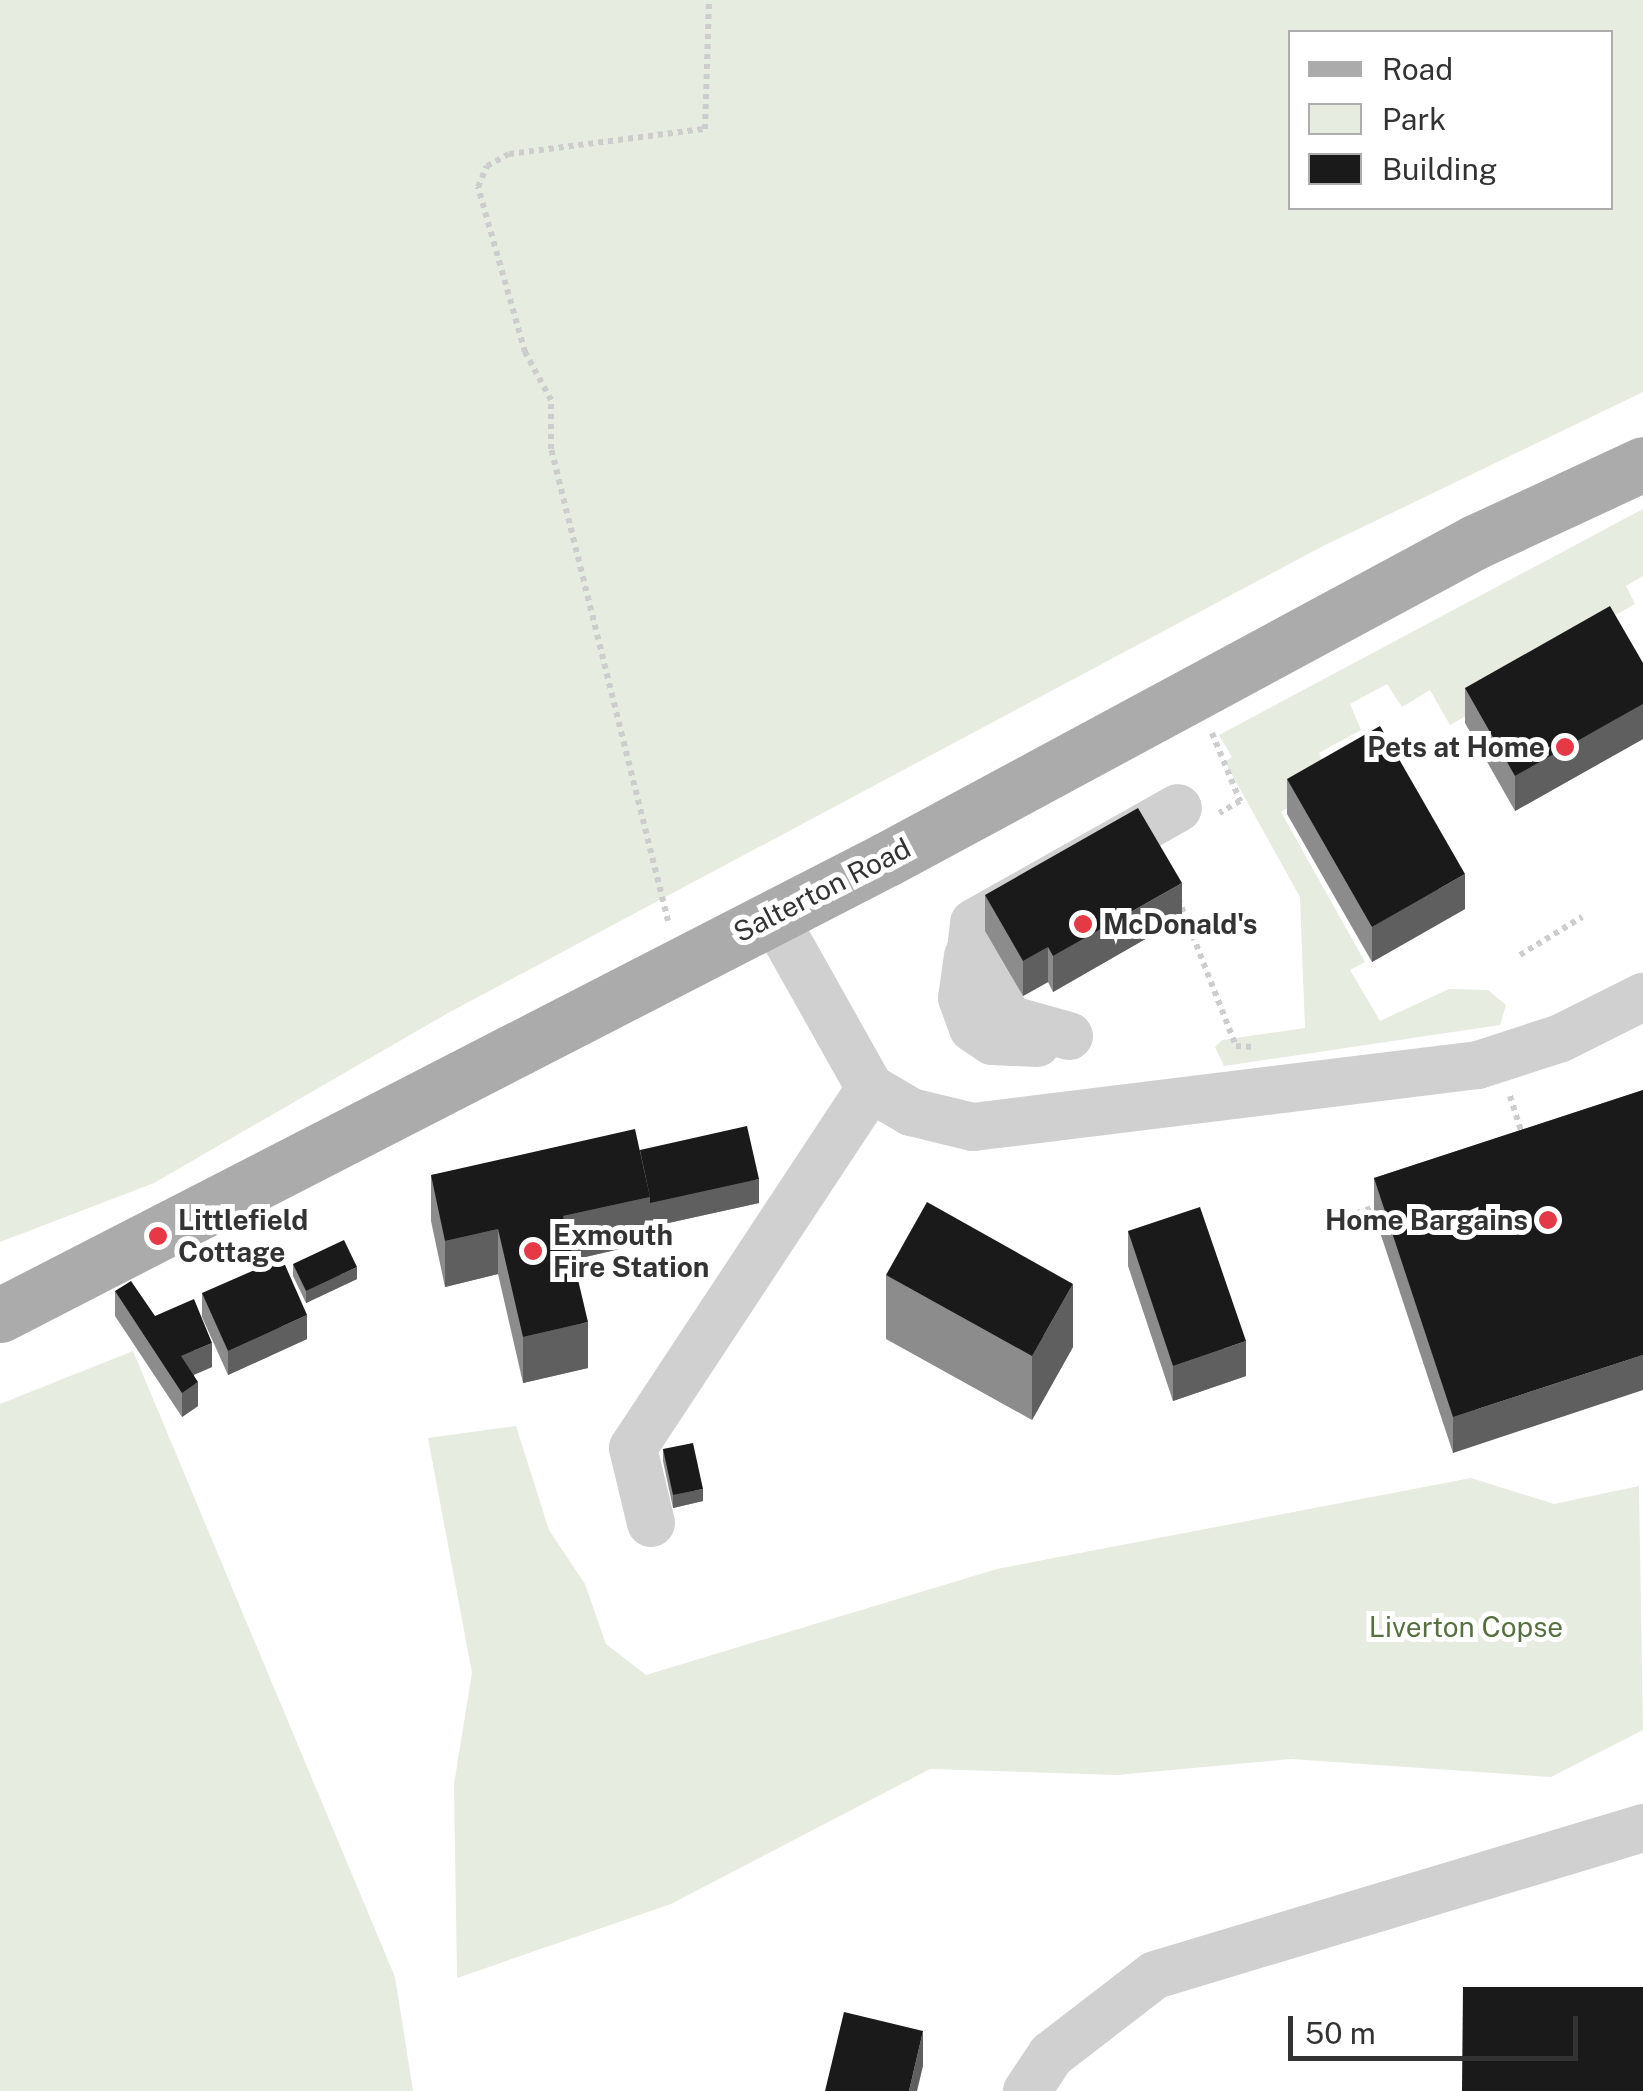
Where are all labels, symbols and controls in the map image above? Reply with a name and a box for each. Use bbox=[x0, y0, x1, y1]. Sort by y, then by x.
legend bbox=[1288, 30, 1613, 210]
text: Road bbox=[1382, 51, 1453, 87]
text: Park bbox=[1382, 101, 1446, 137]
text: Building bbox=[1382, 151, 1497, 187]
place label: Pets at Home bbox=[1367, 730, 1545, 764]
marker: Pets at Home bbox=[1554, 736, 1576, 758]
street label: Salterton Road bbox=[728, 831, 916, 949]
place label: McDonald's bbox=[1103, 907, 1257, 941]
marker: McDonald's bbox=[1072, 913, 1094, 935]
place label: Littlefield Cottage bbox=[178, 1203, 308, 1269]
place label: Home Bargains bbox=[1325, 1203, 1528, 1237]
marker: Home Bargains bbox=[1537, 1209, 1559, 1231]
place label: Exmouth Fire Station bbox=[553, 1218, 709, 1284]
marker: Littlefield Cottage bbox=[147, 1225, 169, 1247]
marker: Exmouth Fire Station bbox=[522, 1240, 544, 1262]
park label: Liverton Copse bbox=[1369, 1610, 1563, 1644]
scale bar bbox=[1293, 1996, 1583, 2058]
text: 50 m bbox=[1305, 2015, 1376, 2051]

